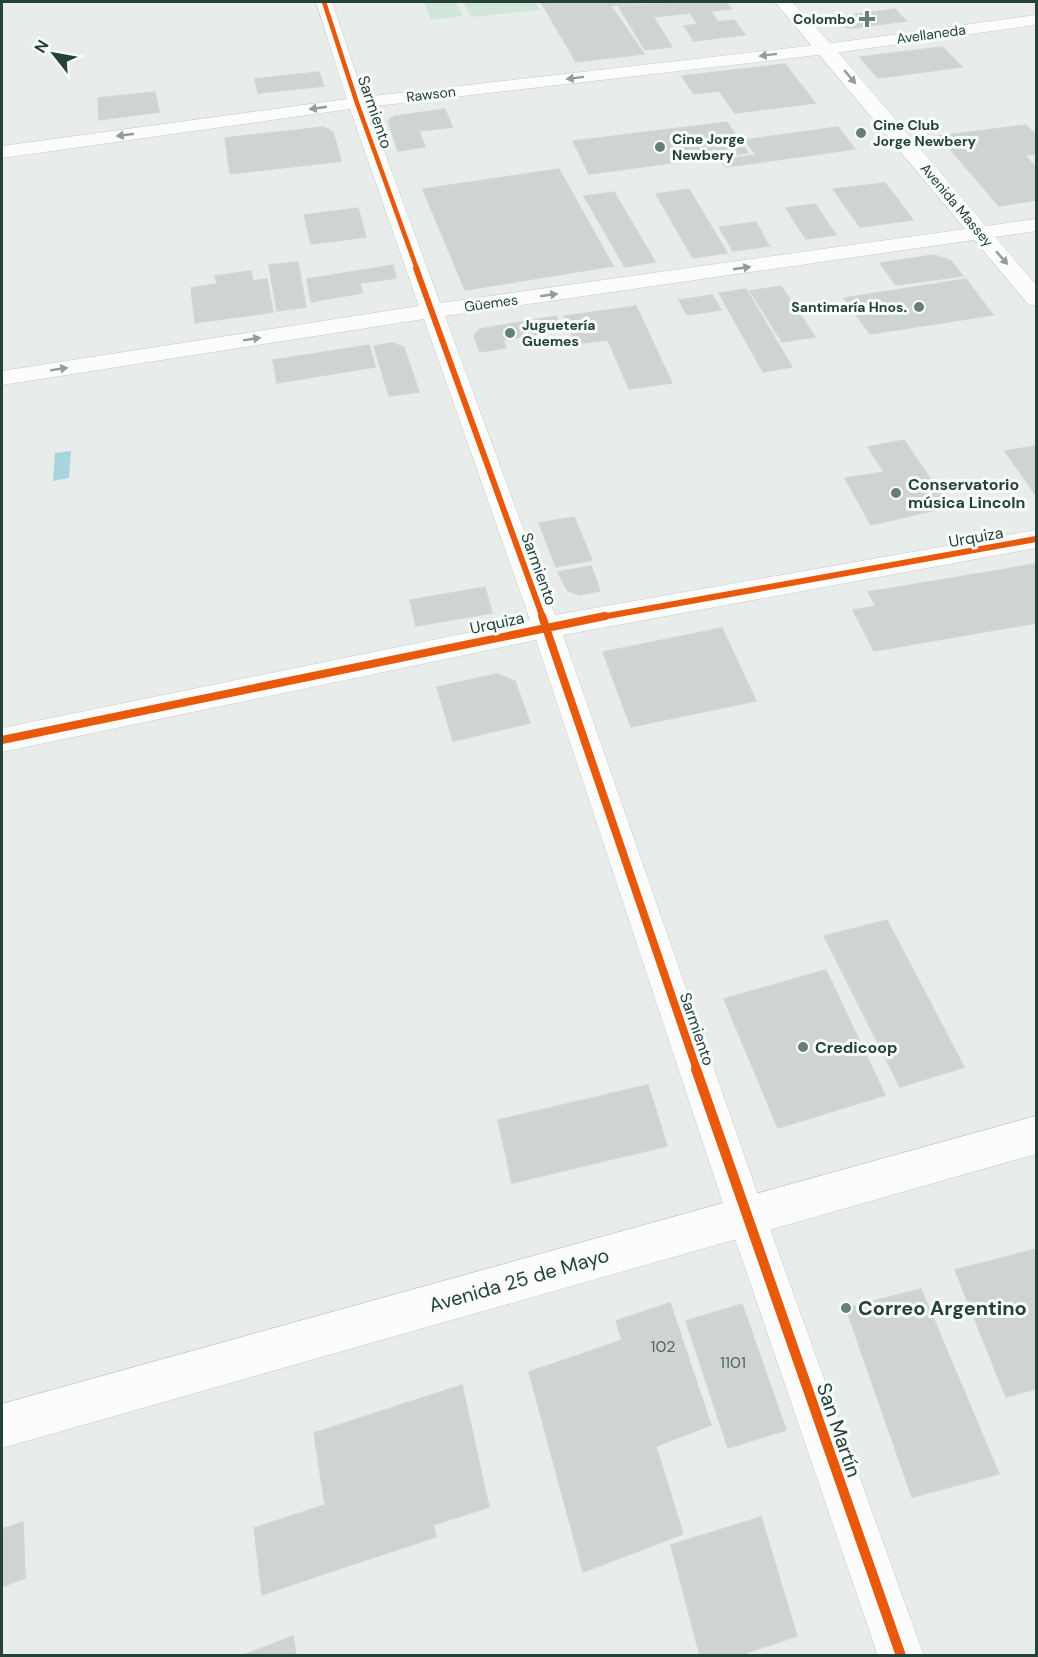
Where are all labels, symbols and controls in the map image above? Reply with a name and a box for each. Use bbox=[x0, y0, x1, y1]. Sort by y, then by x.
place label: Colombo bbox=[793, 10, 855, 28]
marker: Colombo bbox=[860, 12, 874, 26]
street label: Avellaneda bbox=[895, 20, 967, 48]
north arrow bbox=[24, 24, 84, 84]
text: N bbox=[30, 36, 54, 57]
one-way arrow bbox=[759, 50, 778, 60]
one-way arrow bbox=[843, 69, 856, 84]
street label: Sarmiento bbox=[353, 73, 397, 151]
one-way arrow bbox=[565, 73, 584, 83]
street label: Rawson bbox=[405, 82, 457, 106]
one-way arrow bbox=[309, 104, 328, 113]
place label: Cine Club Jorge Newbery bbox=[873, 116, 977, 150]
marker: Cine Club Jorge Newbery bbox=[854, 126, 868, 140]
place label: Cine Jorge Newbery bbox=[672, 130, 745, 164]
one-way arrow bbox=[116, 131, 135, 140]
marker: Cine Jorge Newbery bbox=[653, 140, 667, 154]
street label: Avenida Massey bbox=[917, 159, 997, 251]
one-way arrow bbox=[995, 250, 1008, 265]
one-way arrow bbox=[732, 263, 751, 272]
street label: Güemes bbox=[463, 290, 519, 316]
one-way arrow bbox=[539, 290, 558, 299]
place label: Santimaría Hnos. bbox=[791, 298, 907, 316]
marker: Santimaría Hnos. bbox=[912, 300, 926, 314]
place label: Juguetería Guemes bbox=[522, 316, 595, 350]
marker: Juguetería Guemes bbox=[503, 326, 517, 340]
one-way arrow bbox=[243, 335, 262, 344]
one-way arrow bbox=[50, 365, 69, 374]
place label: Conservatorio música Lincoln bbox=[908, 474, 1025, 513]
marker: Conservatorio música Lincoln bbox=[889, 486, 903, 500]
street label: Urquiza bbox=[947, 522, 1005, 552]
street label: Sarmiento bbox=[516, 530, 562, 608]
street label: Urquiza bbox=[468, 607, 526, 639]
street label: Sarmiento bbox=[675, 990, 719, 1068]
place label: Credicoop bbox=[815, 1037, 897, 1058]
marker: Credicoop bbox=[796, 1040, 810, 1054]
street label: Avenida 25 de Mayo bbox=[426, 1242, 612, 1318]
place label: Correo Argentino bbox=[858, 1295, 1027, 1321]
marker: Correo Argentino bbox=[839, 1301, 853, 1315]
house number: 102 bbox=[651, 1336, 676, 1357]
house number: 1101 bbox=[720, 1352, 746, 1373]
street label: San Martín bbox=[811, 1379, 867, 1481]

